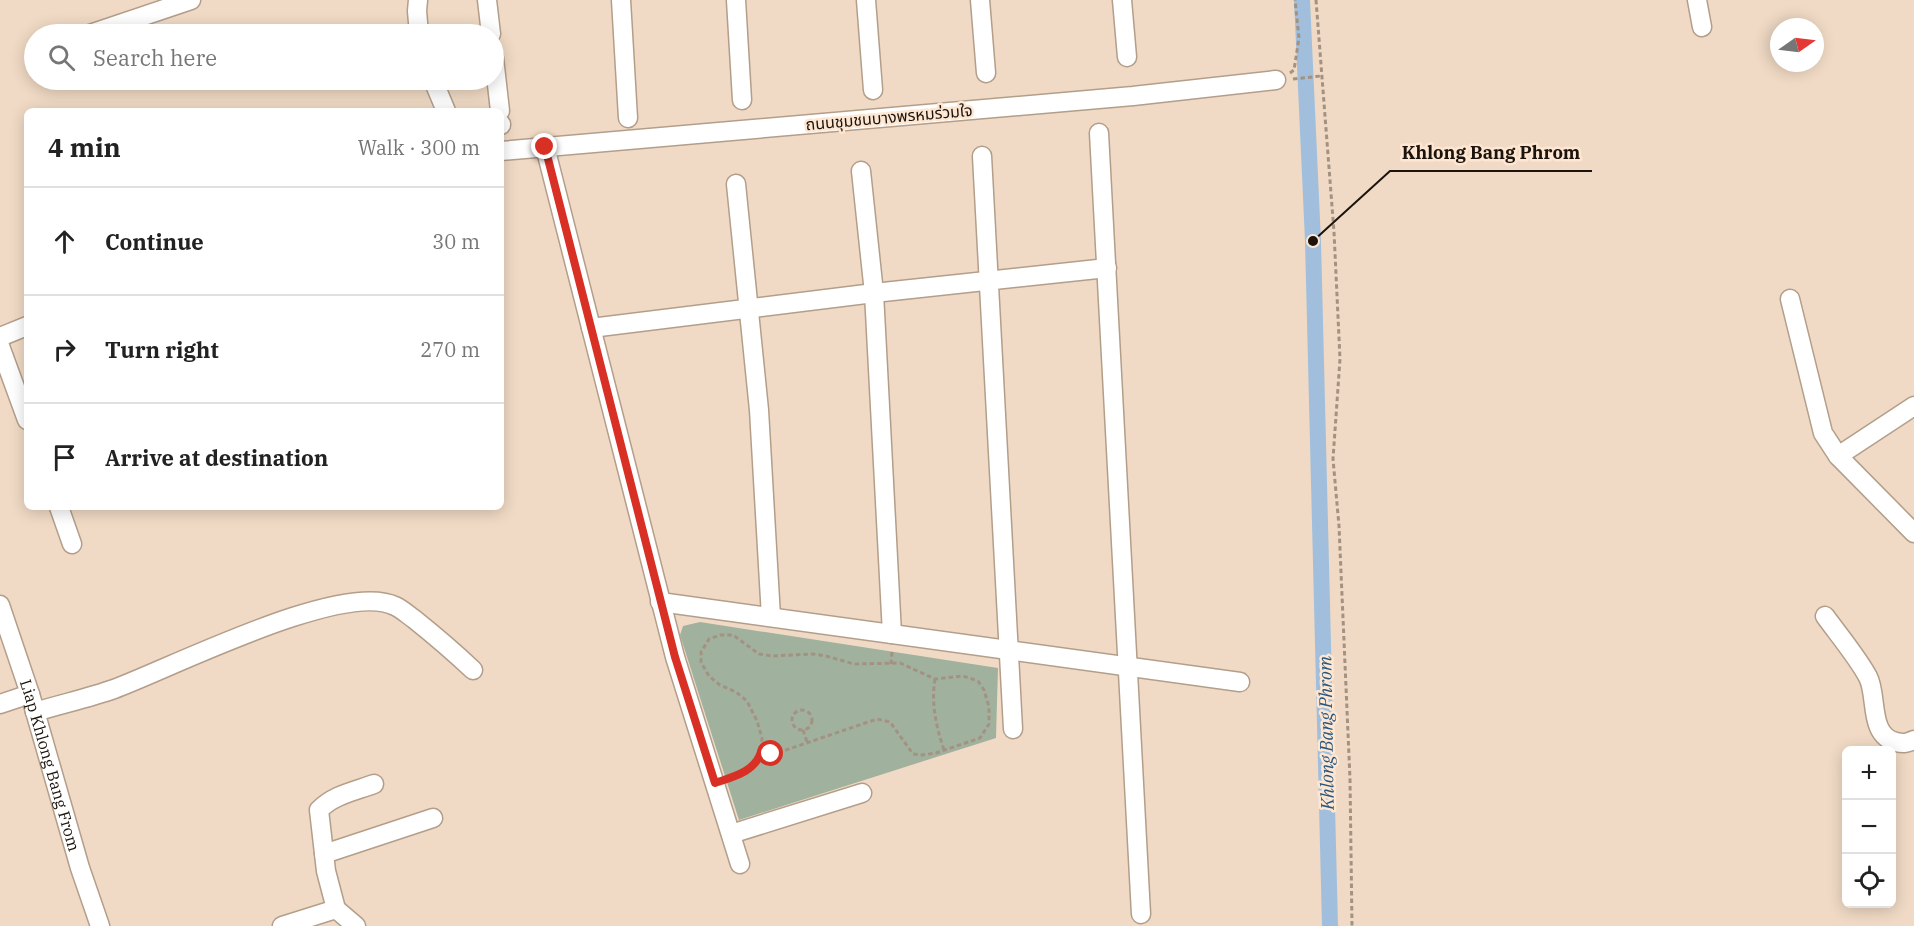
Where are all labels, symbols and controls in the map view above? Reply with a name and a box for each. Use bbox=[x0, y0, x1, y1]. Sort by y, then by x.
north arrow bbox=[1770, 18, 1824, 72]
search box bbox=[24, 24, 504, 90]
icon: search bbox=[45, 41, 78, 74]
text: Search here bbox=[93, 43, 217, 72]
street label: ถนนชุมชนบางพรหมร่วมใจ bbox=[805, 100, 973, 134]
text: 4 min bbox=[48, 130, 121, 164]
route end bbox=[531, 133, 557, 159]
text: Walk · 300 m bbox=[358, 134, 480, 161]
callout: Khlong Bang Phrom bbox=[1390, 135, 1592, 171]
text: Khlong Bang Phrom bbox=[1402, 141, 1581, 164]
icon: ahead bbox=[48, 225, 81, 258]
text: Continue bbox=[105, 227, 204, 256]
text: 30 m bbox=[432, 228, 480, 255]
icon: right bbox=[48, 333, 81, 366]
text: Turn right bbox=[105, 335, 219, 364]
text: 270 m bbox=[420, 336, 480, 363]
icon: arrive bbox=[48, 441, 81, 474]
text: Arrive at destination bbox=[105, 443, 328, 472]
water label: Khlong Bang Phrom bbox=[1313, 656, 1339, 811]
street label: Liap Khlong Bang From bbox=[16, 677, 85, 853]
route start bbox=[757, 740, 783, 766]
map controls bbox=[1842, 746, 1896, 908]
button: + bbox=[1842, 746, 1896, 800]
button: − bbox=[1842, 800, 1896, 854]
button: locate bbox=[1842, 854, 1896, 908]

